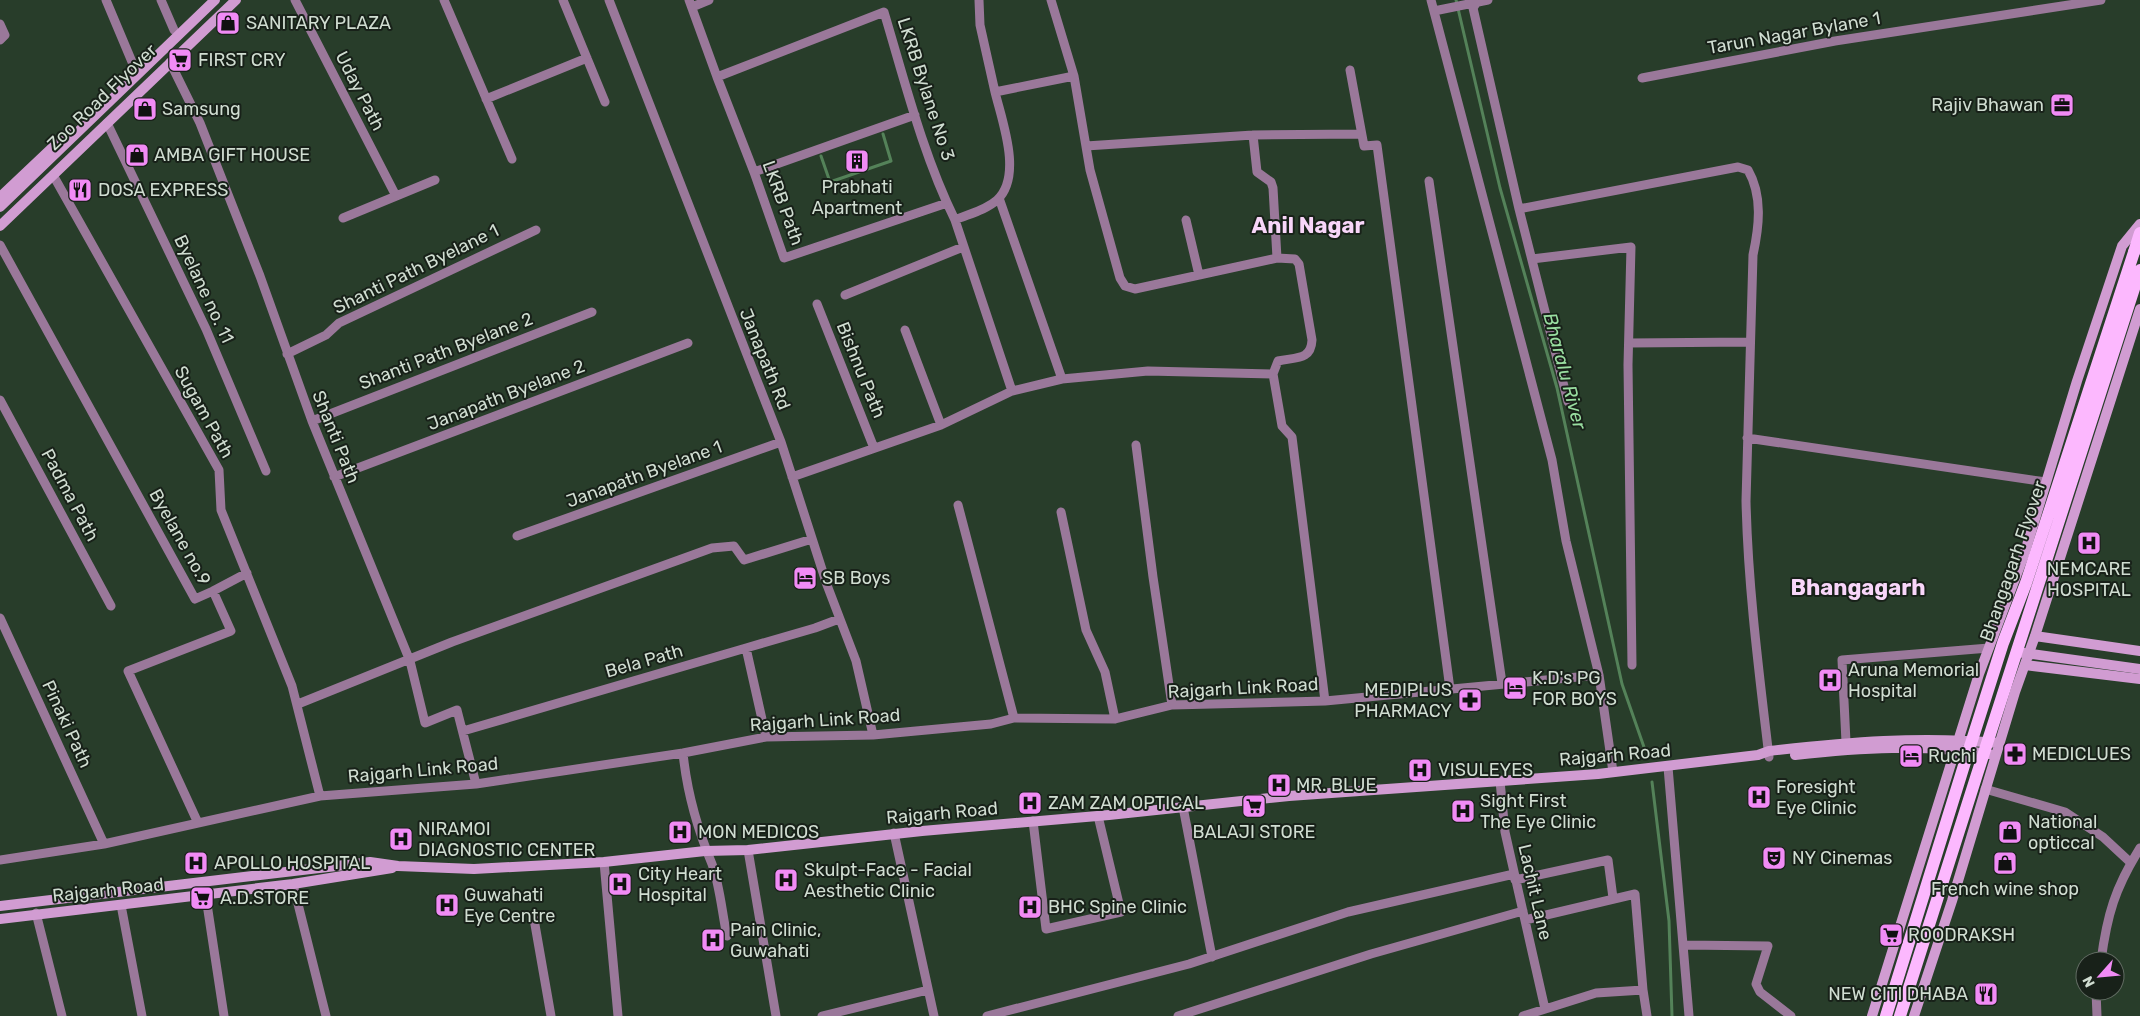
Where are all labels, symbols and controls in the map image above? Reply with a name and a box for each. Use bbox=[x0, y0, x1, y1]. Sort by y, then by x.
street label: Tarun Nagar Bylane 1 bbox=[1706, 7, 1882, 59]
shop icon: SANITARY PLAZA bbox=[215, 10, 241, 36]
place label: SANITARY PLAZA bbox=[246, 12, 391, 34]
street label: LKRB Bylane No 3 bbox=[893, 15, 959, 163]
street label: Zoo Road Flyover bbox=[43, 39, 161, 155]
supermarket icon: FIRST CRY bbox=[167, 47, 193, 73]
street label: Uday Path bbox=[331, 48, 389, 134]
place label: FIRST CRY bbox=[198, 49, 286, 71]
office icon: Rajiv Bhawan bbox=[2049, 92, 2075, 118]
place label: Rajiv Bhawan bbox=[1931, 94, 2044, 116]
shop icon: Samsung bbox=[132, 96, 158, 122]
place label: Samsung bbox=[162, 98, 241, 120]
shop icon: AMBA GIFT HOUSE bbox=[124, 142, 150, 168]
place label: AMBA GIFT HOUSE bbox=[154, 144, 310, 166]
building icon: Prabhati Apartment bbox=[844, 148, 870, 174]
street label: LKRB Path bbox=[758, 158, 808, 248]
place label: Prabhati Apartment bbox=[812, 176, 902, 219]
restaurant icon: DOSA EXPRESS bbox=[67, 177, 93, 203]
place label: DOSA EXPRESS bbox=[98, 179, 229, 201]
district label: Anil Nagar bbox=[1252, 212, 1364, 239]
street label: Shanti Path Byelane 1 bbox=[330, 219, 502, 319]
street label: Byelane no. 11 bbox=[169, 231, 239, 347]
street label: Janapath Rd bbox=[735, 305, 795, 413]
street label: Shanti Path Byelane 2 bbox=[356, 308, 536, 394]
water label: Bharalu River bbox=[1538, 310, 1592, 433]
street label: Bishnu Path bbox=[832, 319, 890, 421]
street label: Janapath Byelane 2 bbox=[424, 355, 588, 435]
street label: Sugam Path bbox=[170, 362, 238, 462]
street label: Shanti Path bbox=[307, 387, 365, 487]
street label: Janapath Byelane 1 bbox=[563, 436, 725, 512]
street label: Padma Path bbox=[36, 445, 104, 545]
street label: Bhangagarh Flyover bbox=[1975, 478, 2051, 644]
street label: Byelane no.9 bbox=[144, 485, 216, 589]
hospital icon: NEMCARE HOSPITAL bbox=[2076, 530, 2102, 556]
place label: NEMCARE HOSPITAL bbox=[2047, 558, 2131, 601]
hotel icon: SB Boys bbox=[792, 565, 818, 591]
place label: SB Boys bbox=[822, 567, 890, 589]
district label: Bhangagarh bbox=[1790, 574, 1926, 601]
street label: Bela Path bbox=[602, 639, 686, 683]
place label: Aruna Memorial Hospital bbox=[1848, 659, 1979, 702]
place label: K.D's PG FOR BOYS bbox=[1532, 667, 1617, 710]
hospital icon: Aruna Memorial Hospital bbox=[1817, 667, 1843, 693]
street label: Rajgarh Link Road bbox=[1167, 673, 1319, 703]
hotel icon: K.D's PG FOR BOYS bbox=[1502, 675, 1528, 701]
street label: Pinaki Path bbox=[37, 677, 97, 771]
place label: MEDIPLUS PHARMACY bbox=[1354, 679, 1452, 722]
pharmacy icon: MEDIPLUS PHARMACY bbox=[1457, 687, 1483, 713]
street label: Rajgarh Link Road bbox=[749, 704, 901, 736]
street label: Rajgarh Road bbox=[1558, 739, 1672, 771]
pharmacy icon: MEDICLUES bbox=[2002, 741, 2028, 767]
hotel icon: Ruchi bbox=[1898, 743, 1924, 769]
place label: MEDICLUES bbox=[2032, 743, 2131, 765]
place label: Ruchi bbox=[1928, 745, 1976, 767]
street label: Rajgarh Link Road bbox=[347, 752, 499, 788]
hospital icon: VISULEYES bbox=[1407, 757, 1433, 783]
place label: VISULEYES bbox=[1438, 759, 1533, 781]
hospital icon: MR. BLUE bbox=[1266, 772, 1292, 798]
place label: MR. BLUE bbox=[1296, 774, 1376, 796]
place label: Foresight Eye Clinic bbox=[1776, 776, 1857, 819]
hospital icon: Foresight Eye Clinic bbox=[1746, 784, 1772, 810]
hospital icon: ZAM ZAM OPTICAL bbox=[1017, 790, 1043, 816]
place label: Sight First The Eye Clinic bbox=[1480, 790, 1596, 833]
place label: ZAM ZAM OPTICAL bbox=[1048, 792, 1204, 814]
supermarket icon: BALAJI STORE bbox=[1241, 793, 1267, 819]
street label: Rajgarh Road bbox=[885, 797, 999, 829]
hospital icon: Sight First The Eye Clinic bbox=[1450, 798, 1476, 824]
place label: National opticcal bbox=[2028, 811, 2097, 854]
place label: NIRAMOI DIAGNOSTIC CENTER bbox=[418, 818, 596, 861]
hospital icon: MON MEDICOS bbox=[667, 819, 693, 845]
shop icon: National opticcal bbox=[1997, 819, 2023, 845]
place label: MON MEDICOS bbox=[698, 821, 819, 843]
place label: BALAJI STORE bbox=[1193, 821, 1315, 843]
hospital icon: NIRAMOI DIAGNOSTIC CENTER bbox=[388, 826, 414, 852]
street label: Lachit Lane bbox=[1513, 842, 1557, 942]
theatre icon: NY Cinemas bbox=[1761, 845, 1787, 871]
place label: NY Cinemas bbox=[1792, 847, 1893, 869]
hospital icon: APOLLO HOSPITAL bbox=[183, 850, 209, 876]
shop icon: French wine shop bbox=[1992, 850, 2018, 876]
place label: APOLLO HOSPITAL bbox=[214, 852, 370, 874]
place label: Skulpt-Face - Facial Aesthetic Clinic bbox=[804, 859, 972, 902]
place label: City Heart Hospital bbox=[638, 863, 722, 906]
hospital icon: Skulpt-Face - Facial Aesthetic Clinic bbox=[773, 867, 799, 893]
hospital icon: City Heart Hospital bbox=[607, 871, 633, 897]
street label: Rajgarh Road bbox=[51, 873, 165, 907]
place label: French wine shop bbox=[1931, 878, 2079, 900]
place label: Guwahati Eye Centre bbox=[464, 884, 555, 927]
supermarket icon: A.D.STORE bbox=[189, 885, 215, 911]
place label: A.D.STORE bbox=[220, 887, 309, 909]
hospital icon: Guwahati Eye Centre bbox=[434, 892, 460, 918]
hospital icon: BHC Spine Clinic bbox=[1017, 894, 1043, 920]
place label: BHC Spine Clinic bbox=[1048, 896, 1187, 918]
place label: Pain Clinic, Guwahati bbox=[730, 919, 821, 962]
supermarket icon: ROODRAKSH bbox=[1878, 922, 1904, 948]
place label: ROODRAKSH bbox=[1908, 924, 2015, 946]
hospital icon: Pain Clinic, Guwahati bbox=[700, 927, 726, 953]
north arrow bbox=[2075, 951, 2125, 1001]
text: N bbox=[2079, 973, 2099, 990]
restaurant icon: NEW CITI DHABA bbox=[1973, 981, 1999, 1007]
place label: NEW CITI DHABA bbox=[1828, 983, 1968, 1005]

